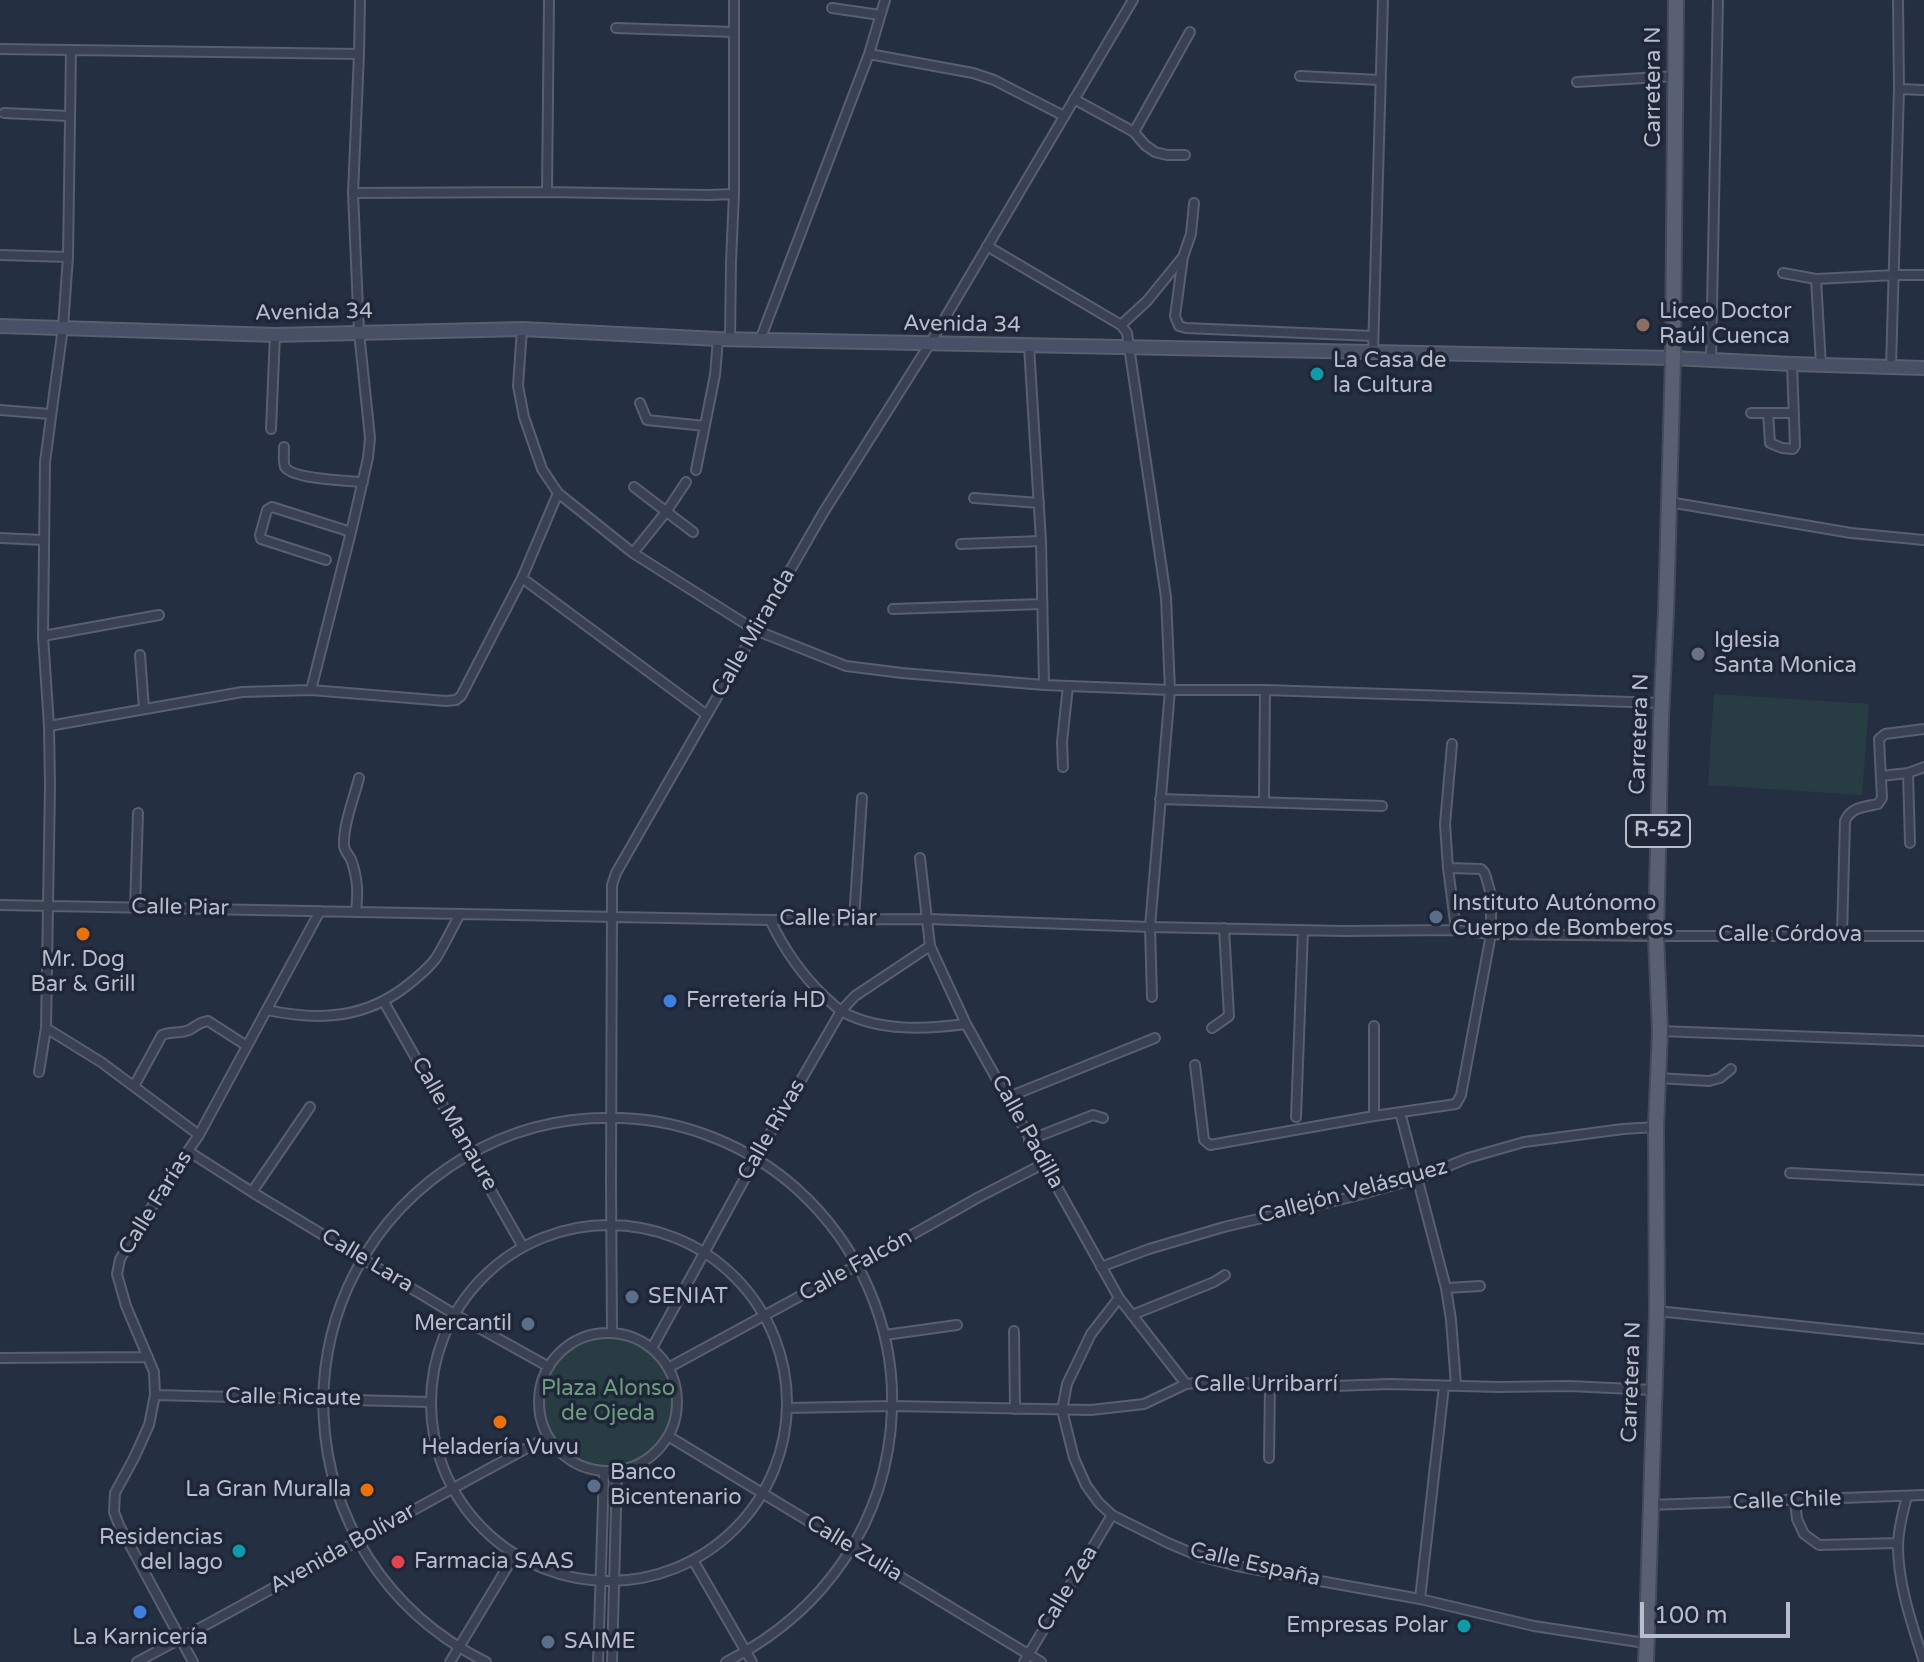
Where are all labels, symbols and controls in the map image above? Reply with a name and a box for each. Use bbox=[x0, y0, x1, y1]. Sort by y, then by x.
street label: Carretera N bbox=[1641, 26, 1667, 148]
street label: Avenida 34 bbox=[255, 299, 373, 327]
place label: Liceo Doctor Raúl Cuenca bbox=[1659, 299, 1792, 350]
street label: Avenida 34 bbox=[903, 311, 1021, 339]
marker: Liceo Doctor Raúl Cuenca bbox=[1634, 316, 1652, 334]
place label: La Casa de la Cultura bbox=[1333, 348, 1446, 400]
marker: La Casa de la Cultura bbox=[1308, 365, 1326, 383]
street label: Calle Miranda bbox=[707, 564, 801, 702]
place label: Iglesia Santa Monica bbox=[1714, 628, 1857, 680]
marker: Iglesia Santa Monica bbox=[1689, 645, 1707, 663]
street label: Carretera N bbox=[1625, 673, 1655, 795]
road number: R-52 bbox=[1626, 815, 1690, 847]
place label: Instituto Autónomo Cuerpo de Bomberos bbox=[1452, 891, 1673, 942]
street label: Calle Piar bbox=[131, 894, 229, 922]
street label: Calle Piar bbox=[779, 906, 877, 932]
marker: Instituto Autónomo Cuerpo de Bomberos bbox=[1427, 908, 1445, 926]
street label: Calle Córdova bbox=[1718, 922, 1862, 948]
marker: Mr. Dog Bar & Grill bbox=[74, 925, 92, 943]
place label: Mr. Dog Bar & Grill bbox=[30, 947, 136, 998]
place label: Ferretería HD bbox=[686, 988, 826, 1014]
marker: Ferretería HD bbox=[661, 992, 679, 1010]
street label: Calle Manaure bbox=[405, 1052, 503, 1196]
street label: Calle Padilla bbox=[985, 1070, 1069, 1194]
street label: Calle Rivas bbox=[732, 1075, 812, 1185]
street label: Calle Farías bbox=[114, 1146, 198, 1260]
street label: Callejón Velásquez bbox=[1256, 1154, 1450, 1230]
street label: Calle Lara bbox=[316, 1223, 418, 1299]
street label: Calle Falcón bbox=[795, 1224, 917, 1308]
place label: SENIAT bbox=[648, 1284, 728, 1310]
marker: SENIAT bbox=[623, 1288, 641, 1306]
place label: Mercantil bbox=[414, 1311, 512, 1337]
marker: Mercantil bbox=[519, 1315, 537, 1333]
street label: Carretera N bbox=[1617, 1321, 1647, 1443]
street label: Calle Urribarrí bbox=[1194, 1372, 1338, 1398]
park label: Plaza Alonso de Ojeda bbox=[541, 1376, 675, 1428]
street label: Calle Ricaute bbox=[225, 1384, 361, 1412]
marker: Heladería Vuvu bbox=[491, 1413, 509, 1431]
place label: Heladería Vuvu bbox=[421, 1435, 579, 1461]
place label: Banco Bicentenario bbox=[610, 1460, 742, 1512]
place label: La Gran Muralla bbox=[185, 1477, 351, 1503]
marker: Banco Bicentenario bbox=[585, 1477, 603, 1495]
marker: La Gran Muralla bbox=[358, 1481, 376, 1499]
street label: Calle Chile bbox=[1732, 1486, 1842, 1516]
street label: Avenida Bolívar bbox=[266, 1498, 420, 1600]
street label: Calle Zulia bbox=[801, 1510, 907, 1588]
place label: Residencias del lago bbox=[99, 1525, 223, 1576]
street label: Calle España bbox=[1187, 1537, 1323, 1593]
street label: Calle Zea bbox=[1032, 1541, 1104, 1637]
marker: Residencias del lago bbox=[230, 1542, 248, 1560]
place label: Farmacia SAAS bbox=[414, 1549, 574, 1575]
marker: Farmacia SAAS bbox=[389, 1553, 407, 1571]
scale bar bbox=[1644, 1586, 1794, 1636]
text: 100 m bbox=[1654, 1601, 1728, 1630]
marker: La Karnicería bbox=[131, 1603, 149, 1621]
place label: Empresas Polar bbox=[1286, 1613, 1448, 1639]
marker: Empresas Polar bbox=[1455, 1617, 1473, 1635]
place label: La Karnicería bbox=[72, 1625, 208, 1651]
place label: SAIME bbox=[564, 1629, 636, 1655]
marker: SAIME bbox=[539, 1633, 557, 1651]

